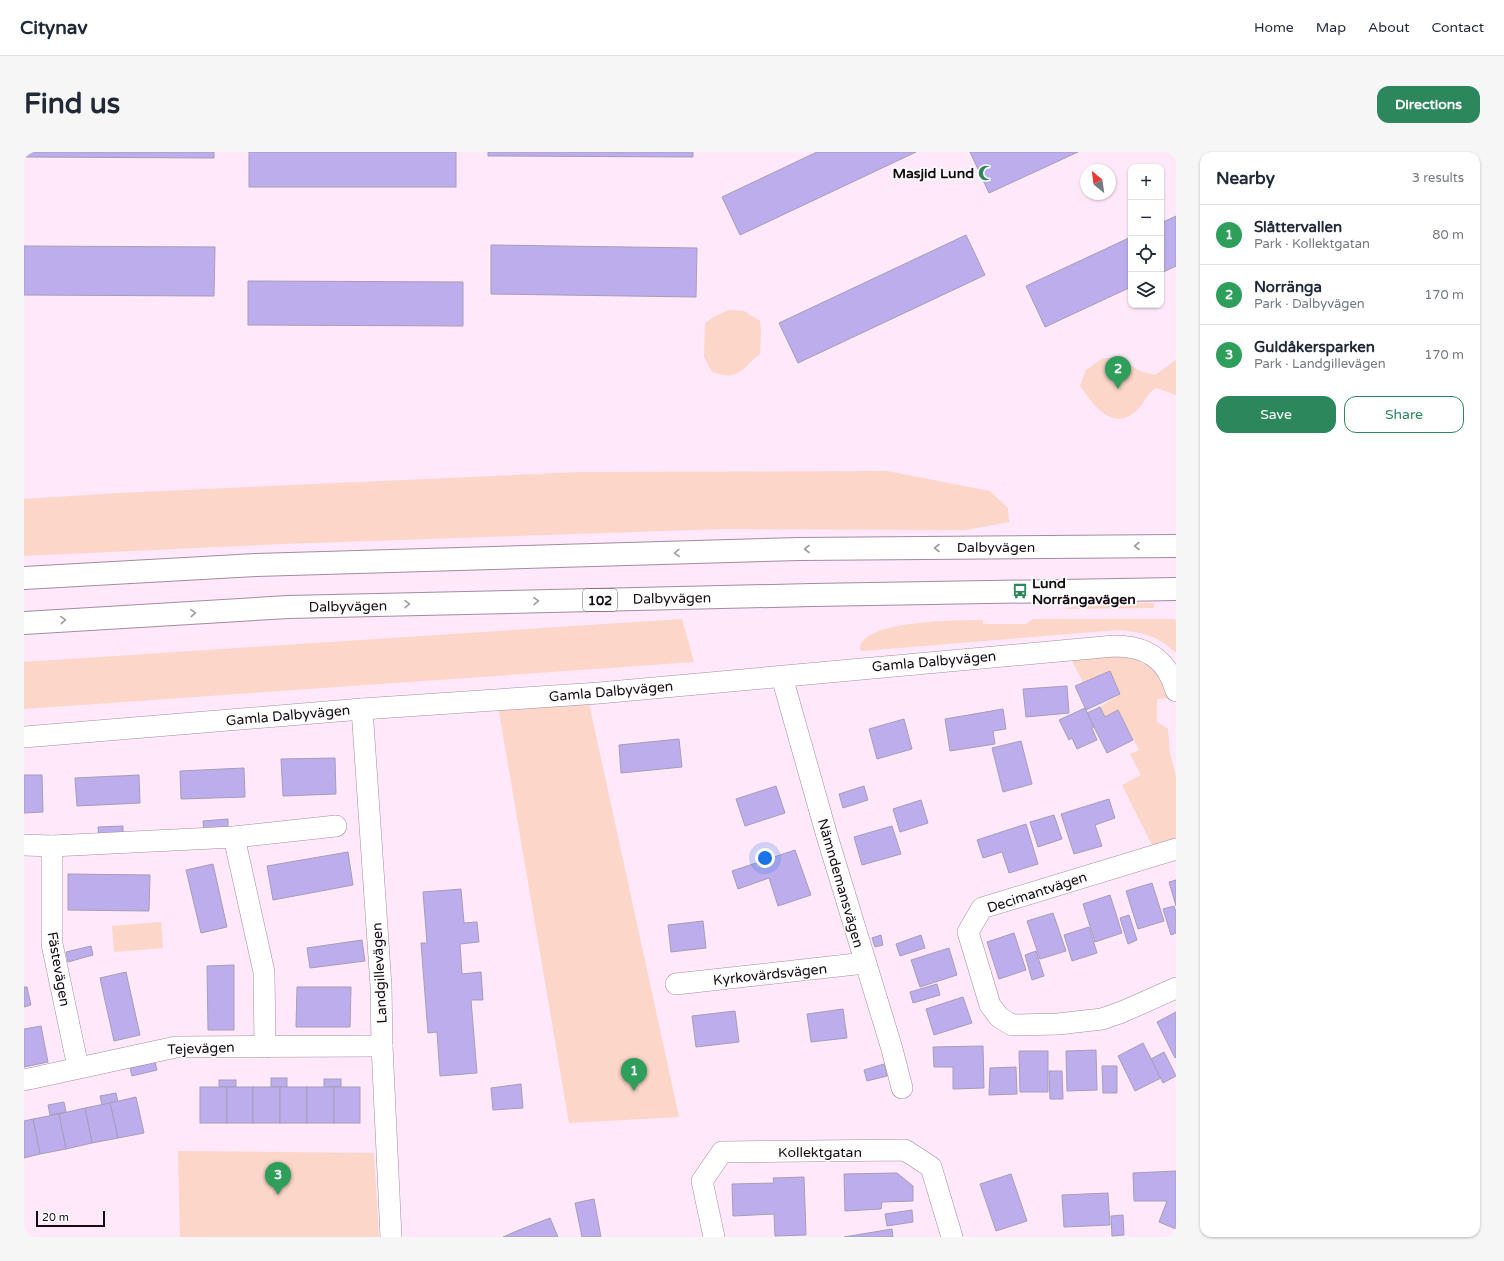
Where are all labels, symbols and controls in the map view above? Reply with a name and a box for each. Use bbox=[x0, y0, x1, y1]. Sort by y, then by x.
text: Citynav bbox=[20, 17, 87, 39]
text: Home bbox=[1254, 19, 1294, 36]
text: Map bbox=[1316, 19, 1346, 36]
text: About bbox=[1368, 19, 1410, 36]
text: Contact bbox=[1432, 19, 1484, 36]
button: Directions bbox=[1377, 86, 1480, 123]
text: Find us bbox=[24, 87, 120, 121]
mosque icon: Masjid Lund bbox=[977, 164, 995, 182]
north arrow bbox=[1080, 164, 1116, 200]
map controls bbox=[1128, 164, 1164, 308]
button: + bbox=[1128, 164, 1164, 200]
place label: Masjid Lund bbox=[892, 165, 974, 182]
text: Nearby bbox=[1216, 168, 1275, 189]
text: 3 results bbox=[1412, 170, 1464, 186]
button: − bbox=[1128, 200, 1164, 236]
text: Slåttervallen bbox=[1254, 218, 1342, 236]
text: 1 bbox=[1225, 227, 1233, 243]
text: 80 m bbox=[1432, 227, 1464, 243]
button: locate bbox=[1128, 236, 1164, 272]
text: Park · Kollektgatan bbox=[1254, 236, 1370, 252]
button: layers bbox=[1128, 272, 1164, 308]
text: Norränga bbox=[1254, 278, 1322, 296]
text: 2 bbox=[1225, 287, 1233, 303]
text: 170 m bbox=[1424, 287, 1464, 303]
text: Park · Dalbyvägen bbox=[1254, 296, 1365, 312]
text: Guldåkersparken bbox=[1254, 338, 1375, 356]
text: 3 bbox=[1225, 347, 1233, 363]
text: 170 m bbox=[1424, 347, 1464, 363]
pin: 2 bbox=[1105, 356, 1131, 389]
text: Park · Landgillevägen bbox=[1254, 356, 1386, 372]
button: Save bbox=[1216, 396, 1336, 433]
button: Share bbox=[1344, 396, 1464, 433]
street label: Dalbyvägen bbox=[957, 539, 1035, 556]
one-way arrow bbox=[1134, 542, 1140, 550]
one-way arrow bbox=[934, 544, 940, 552]
one-way arrow bbox=[804, 545, 810, 553]
one-way arrow bbox=[674, 548, 680, 557]
place label: Lund Norrängavägen bbox=[1032, 575, 1136, 608]
bus stop icon: Lund Norrängavägen bbox=[1011, 582, 1029, 600]
road number: 102 bbox=[583, 589, 617, 611]
street label: Dalbyvägen bbox=[633, 589, 711, 608]
street label: Dalbyvägen bbox=[309, 597, 387, 616]
one-way arrow bbox=[533, 597, 539, 605]
one-way arrow bbox=[404, 600, 410, 609]
one-way arrow bbox=[190, 608, 196, 617]
one-way arrow bbox=[60, 616, 66, 625]
street label: Gamla Dalbyvägen bbox=[871, 648, 997, 675]
street label: Gamla Dalbyvägen bbox=[548, 678, 674, 705]
street label: Gamla Dalbyvägen bbox=[225, 702, 351, 729]
street label: Nämndemansvägen bbox=[814, 817, 867, 950]
your location bbox=[755, 848, 775, 868]
street label: Decimantvägen bbox=[985, 868, 1089, 917]
street label: Landgillevägen bbox=[368, 922, 391, 1024]
street label: Fästevägen bbox=[44, 930, 73, 1008]
street label: Kyrkovärdsvägen bbox=[712, 960, 828, 989]
street label: Tejevägen bbox=[167, 1039, 235, 1058]
pin: 1 bbox=[621, 1058, 647, 1091]
street label: Kollektgatan bbox=[778, 1144, 862, 1161]
pin: 3 bbox=[265, 1162, 291, 1195]
scale bar bbox=[36, 1209, 105, 1228]
text: 20 m bbox=[42, 1211, 69, 1224]

